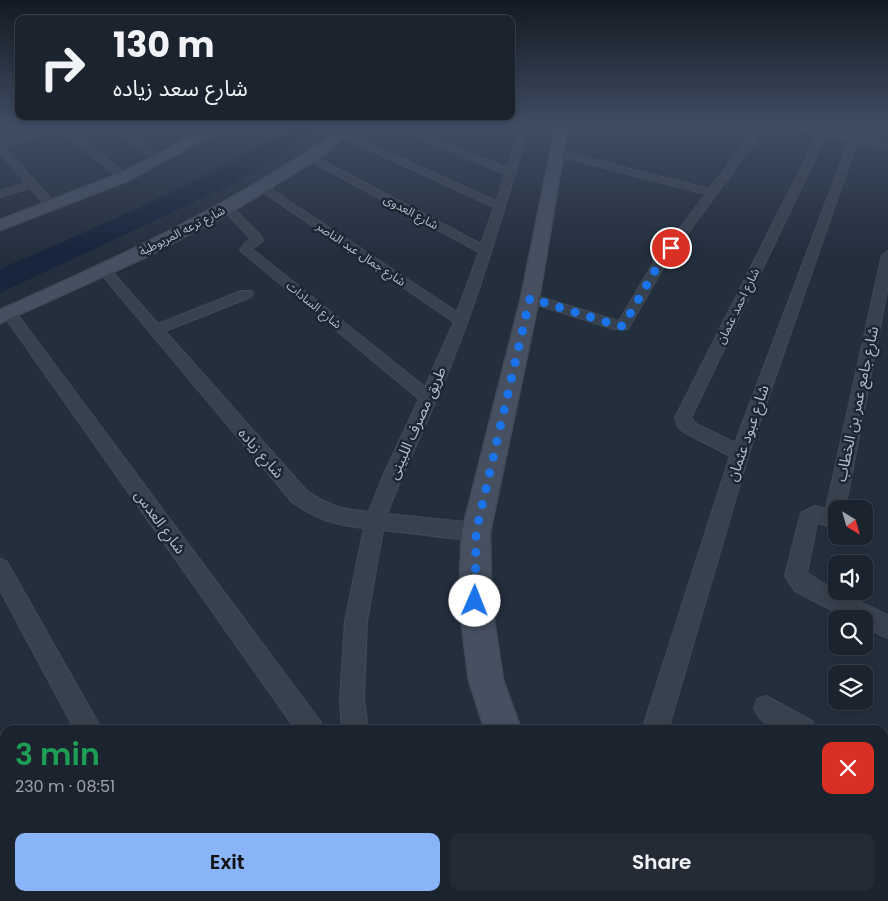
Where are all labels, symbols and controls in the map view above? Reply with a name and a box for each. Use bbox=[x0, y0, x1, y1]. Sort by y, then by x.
text: 130 m bbox=[113, 20, 215, 69]
icon: right bbox=[30, 35, 95, 100]
text: شارع سعد زياده bbox=[113, 73, 248, 104]
street label: شارع العدوى bbox=[380, 190, 442, 234]
street label: شارع ترعه المريوطية bbox=[136, 201, 228, 261]
street label: شارع جمال عبد الناصر bbox=[312, 217, 409, 291]
pin bbox=[650, 227, 692, 269]
icon: arrive bbox=[657, 234, 685, 262]
street label: شارع احمد عثمان bbox=[712, 265, 764, 347]
street label: شارع السادات bbox=[282, 277, 346, 333]
street label: شارع جامع عمر بن الخطاب bbox=[830, 324, 885, 484]
street label: طريق مصرف اللبينى bbox=[382, 363, 451, 483]
street label: شارع عبود عثمان bbox=[721, 382, 776, 484]
street label: شارع زياده bbox=[232, 423, 289, 484]
street label: شارع العدس bbox=[128, 485, 191, 559]
north arrow bbox=[828, 500, 872, 545]
map controls bbox=[828, 500, 873, 710]
button: sound bbox=[828, 555, 873, 600]
position arrow bbox=[448, 574, 500, 626]
button: search bbox=[828, 610, 873, 655]
button: layers bbox=[828, 665, 873, 710]
text: 3 min bbox=[15, 733, 100, 776]
button: close bbox=[822, 742, 874, 794]
text: 230 m · 08:51 bbox=[15, 775, 115, 798]
button: Exit bbox=[15, 833, 440, 891]
button: Share bbox=[450, 833, 874, 891]

